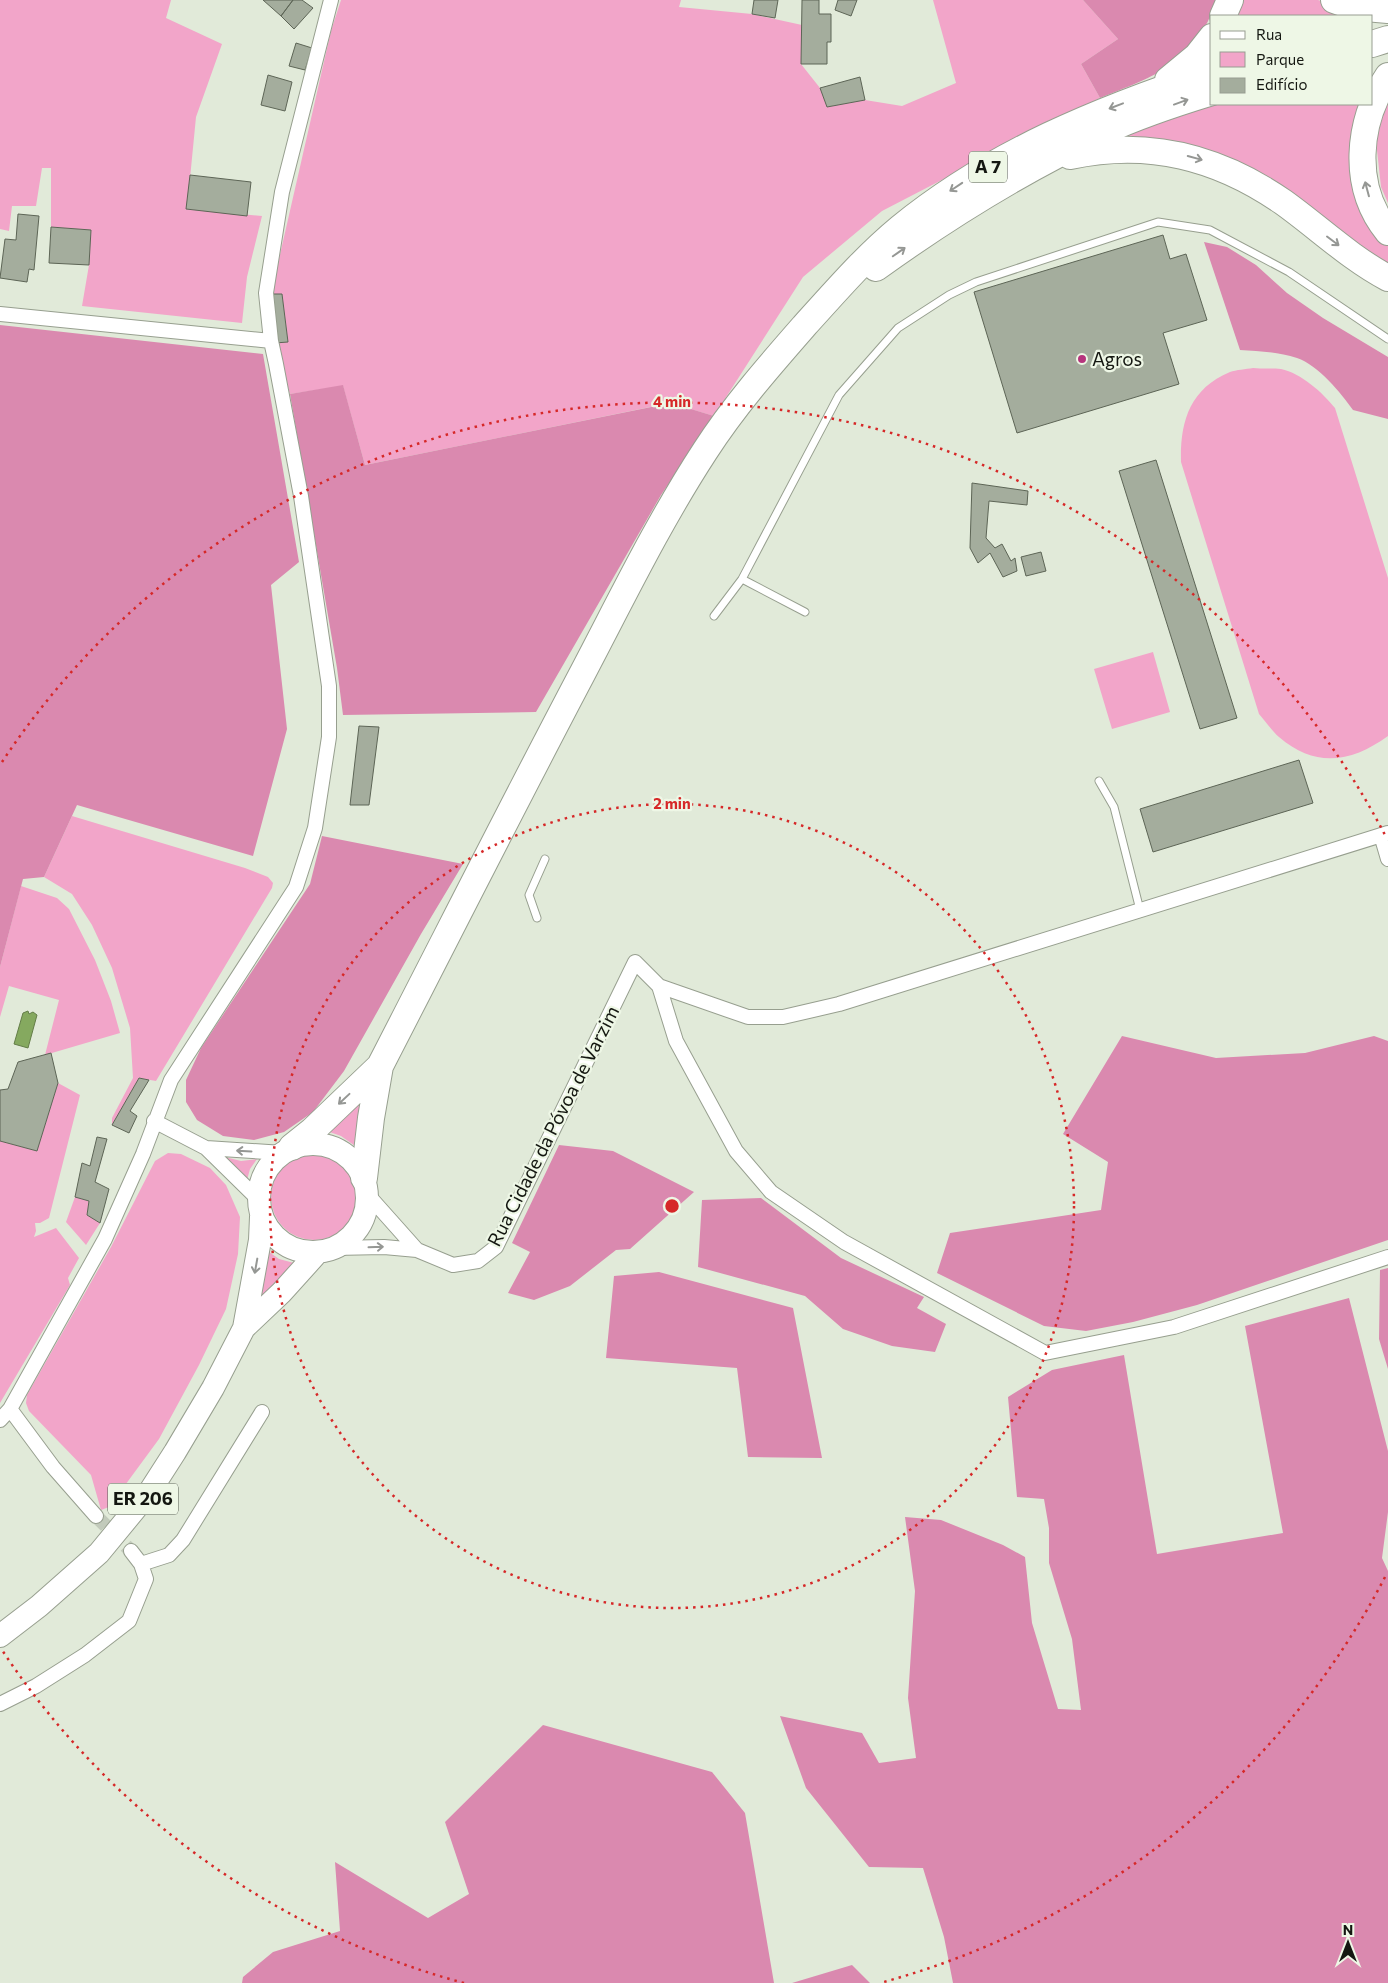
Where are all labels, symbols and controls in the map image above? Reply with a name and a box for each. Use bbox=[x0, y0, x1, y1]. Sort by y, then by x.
legend bbox=[1210, 15, 1373, 105]
text: Rua bbox=[1256, 25, 1282, 43]
text: Parque bbox=[1256, 50, 1304, 68]
text: Edifício bbox=[1256, 75, 1307, 93]
one-way arrow bbox=[1172, 97, 1188, 106]
one-way arrow bbox=[1109, 102, 1124, 111]
road number: A 7 bbox=[969, 152, 1007, 182]
one-way arrow bbox=[1186, 154, 1202, 164]
one-way arrow bbox=[1362, 181, 1371, 197]
one-way arrow bbox=[949, 182, 963, 192]
one-way arrow bbox=[1327, 235, 1340, 246]
one-way arrow bbox=[892, 247, 906, 257]
place label: Agros bbox=[1092, 347, 1142, 370]
marker: Agros bbox=[1076, 353, 1088, 365]
text: 4 min bbox=[653, 392, 691, 410]
text: 2 min bbox=[653, 794, 691, 812]
street label: Rua Cidade da Póvoa de Varzim bbox=[482, 1002, 623, 1250]
one-way arrow bbox=[338, 1093, 351, 1105]
one-way arrow bbox=[237, 1146, 253, 1156]
centre of rings bbox=[663, 1197, 681, 1215]
one-way arrow bbox=[367, 1242, 383, 1252]
one-way arrow bbox=[251, 1257, 261, 1273]
road number: ER 206 bbox=[108, 1484, 178, 1515]
north arrow bbox=[1323, 1918, 1373, 1968]
text: N bbox=[1343, 1921, 1353, 1938]

